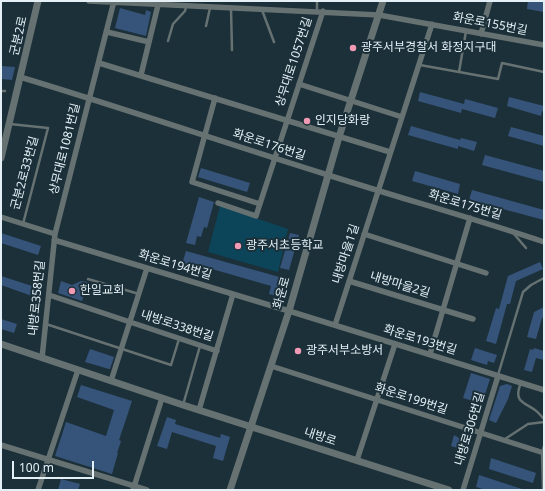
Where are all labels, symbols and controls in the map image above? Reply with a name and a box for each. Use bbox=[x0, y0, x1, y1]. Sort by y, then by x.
street label: 화운로155번길 bbox=[451, 10, 529, 38]
street label: 군분2로 bbox=[7, 15, 31, 57]
street label: 상무대로1057번길 bbox=[273, 15, 315, 109]
place label: 광주서부경찰서 화정지구대 bbox=[361, 41, 497, 55]
marker: 광주서부경찰서 화정지구대 bbox=[348, 43, 358, 53]
street label: 상무대로1081번길 bbox=[47, 102, 83, 196]
place label: 인지당화랑 bbox=[315, 114, 370, 128]
marker: 인지당화랑 bbox=[302, 116, 312, 126]
street label: 화운로176번길 bbox=[231, 126, 307, 164]
street label: 군분2로33번길 bbox=[8, 135, 42, 211]
street label: 화운로175번길 bbox=[427, 187, 503, 223]
street label: 내방마을1길 bbox=[330, 222, 362, 286]
place label: 광주서초등학교 bbox=[246, 239, 323, 253]
marker: 광주서초등학교 bbox=[233, 241, 243, 251]
street label: 화운로194번길 bbox=[137, 247, 213, 283]
street label: 내방로358번길 bbox=[26, 260, 48, 336]
street label: 내방마을2길 bbox=[368, 269, 432, 301]
street label: 화운로 bbox=[271, 275, 293, 311]
place label: 한일교회 bbox=[80, 284, 124, 298]
marker: 한일교회 bbox=[67, 286, 77, 296]
street label: 내방로338번길 bbox=[139, 307, 215, 345]
street label: 화운로193번길 bbox=[382, 322, 458, 358]
place label: 광주서부소방서 bbox=[306, 344, 383, 358]
marker: 광주서부소방서 bbox=[293, 346, 303, 356]
street label: 화운로199번길 bbox=[373, 380, 449, 418]
street label: 내방로306번길 bbox=[452, 391, 488, 467]
street label: 내방로 bbox=[302, 425, 338, 449]
scale bar bbox=[14, 453, 96, 479]
text: 100 m bbox=[19, 459, 54, 476]

